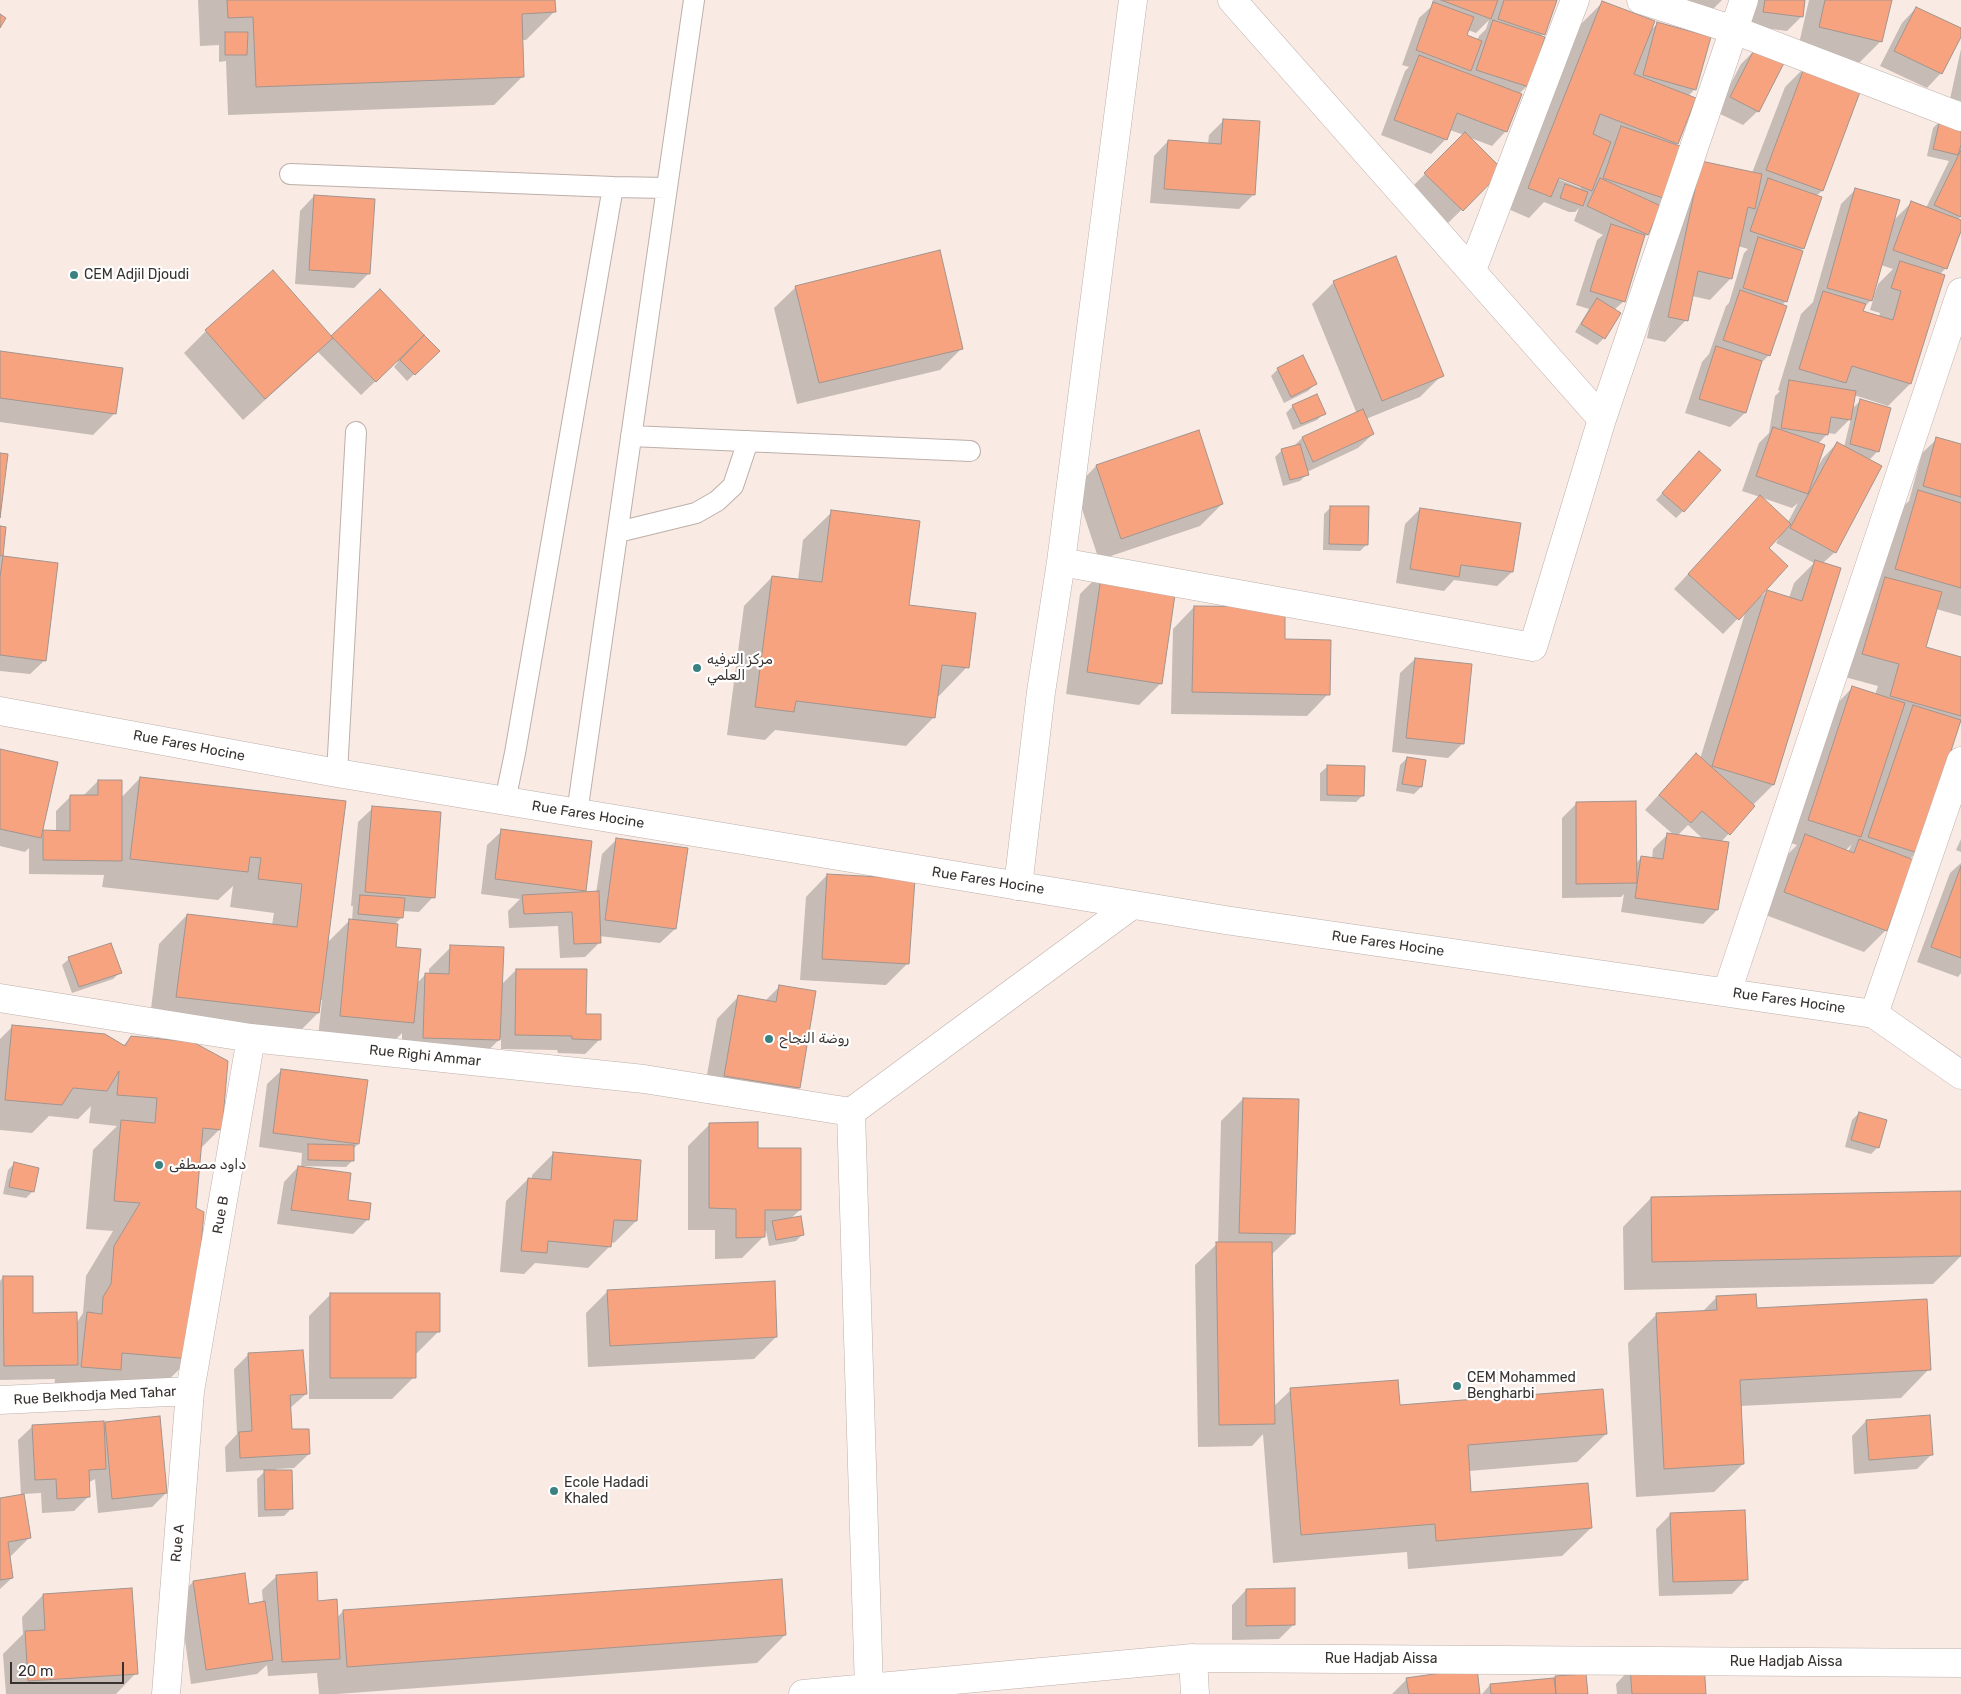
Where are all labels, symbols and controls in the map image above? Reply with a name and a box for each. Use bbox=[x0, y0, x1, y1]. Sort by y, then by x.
place label: CEM Adjil Djoudi bbox=[84, 267, 189, 283]
marker: CEM Adjil Djoudi bbox=[68, 269, 80, 281]
place label: مركز الترفيه العلمي bbox=[707, 652, 773, 684]
marker: مركز الترفيه العلمي bbox=[691, 662, 703, 674]
street label: Rue Fares Hocine bbox=[132, 727, 246, 765]
street label: Rue Fares Hocine bbox=[531, 798, 645, 832]
street label: Rue Fares Hocine bbox=[931, 864, 1045, 898]
street label: Rue Fares Hocine bbox=[1331, 928, 1445, 960]
street label: Rue Fares Hocine bbox=[1732, 985, 1846, 1017]
place label: روضة النجاح bbox=[779, 1031, 849, 1047]
marker: روضة النجاح bbox=[763, 1033, 775, 1045]
street label: Rue Righi Ammar bbox=[368, 1042, 482, 1070]
place label: داود مصطفى bbox=[169, 1157, 246, 1173]
marker: داود مصطفى bbox=[153, 1159, 165, 1171]
street label: Rue B bbox=[209, 1195, 233, 1235]
place label: CEM Mohammed Bengharbi bbox=[1467, 1370, 1576, 1402]
marker: CEM Mohammed Bengharbi bbox=[1451, 1380, 1463, 1392]
street label: Rue Belkhodja Med Tahar bbox=[13, 1383, 177, 1409]
place label: Ecole Hadadi Khaled bbox=[564, 1475, 648, 1508]
marker: Ecole Hadadi Khaled bbox=[548, 1485, 560, 1497]
street label: Rue A bbox=[168, 1523, 188, 1563]
street label: Rue Hadjab Aissa bbox=[1325, 1651, 1437, 1667]
scale bar bbox=[12, 1652, 126, 1684]
street label: Rue Hadjab Aissa bbox=[1730, 1654, 1842, 1670]
text: 20 m bbox=[18, 1662, 53, 1680]

